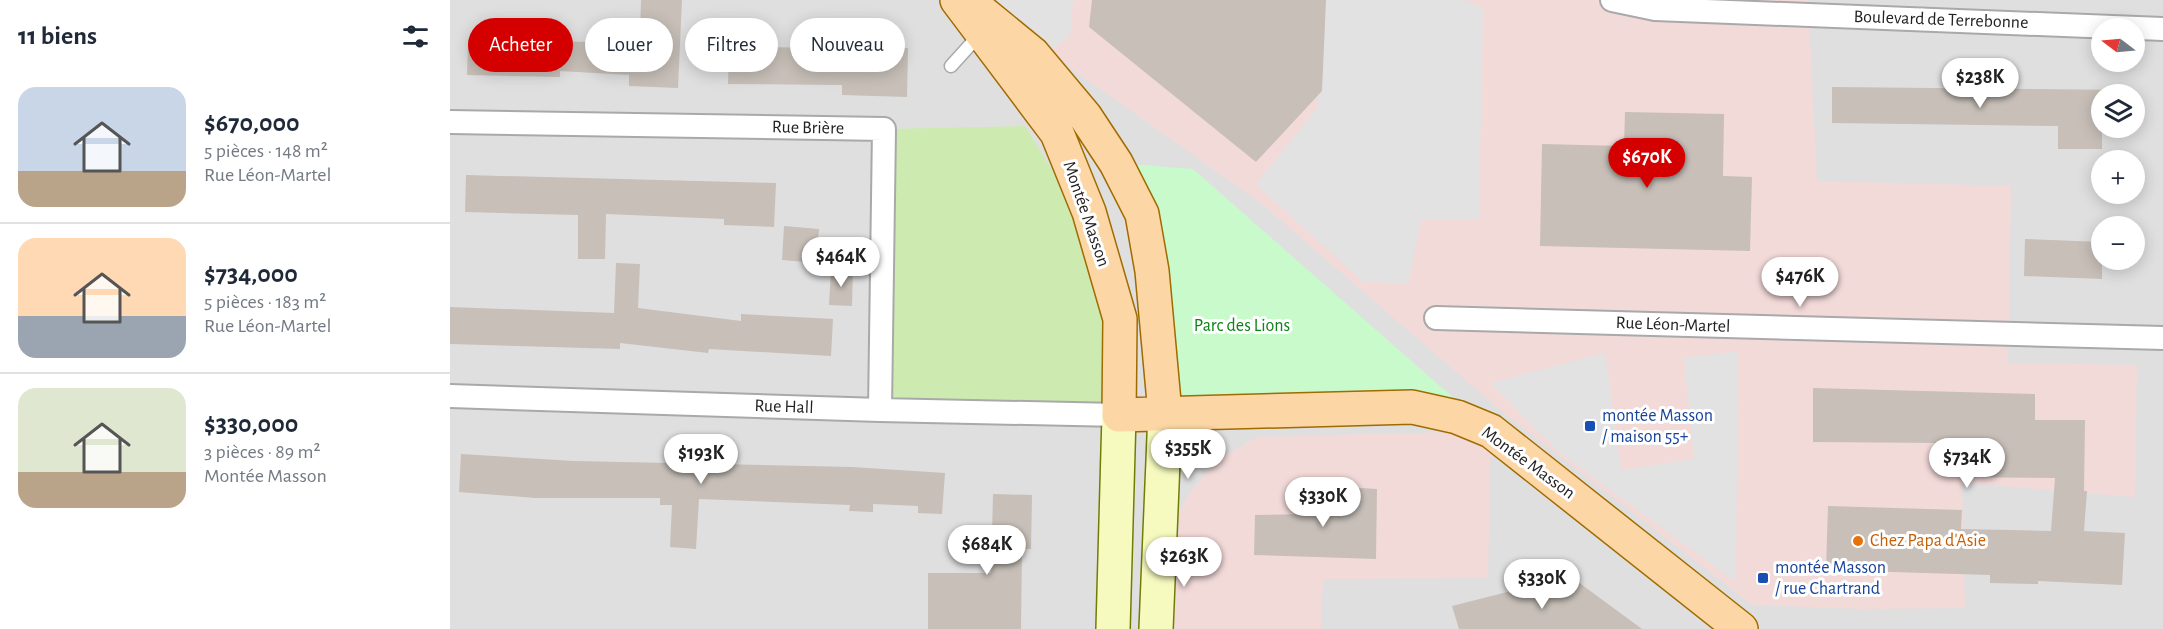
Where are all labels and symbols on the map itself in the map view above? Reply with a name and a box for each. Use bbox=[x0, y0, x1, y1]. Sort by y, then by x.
street label: Boulevard de Terrebonne bbox=[1853, 8, 2029, 32]
north arrow bbox=[2091, 18, 2145, 72]
pin: $238K bbox=[1938, 58, 2022, 109]
street label: Rue Brière bbox=[772, 118, 844, 138]
pin: $670K bbox=[1605, 138, 1689, 189]
street label: Montée Masson bbox=[1060, 159, 1112, 269]
pin: $464K bbox=[799, 237, 883, 288]
pin: $476K bbox=[1758, 257, 1842, 308]
street label: Rue Léon-Martel bbox=[1615, 314, 1731, 336]
park label: Parc des Lions bbox=[1194, 317, 1290, 335]
street label: Rue Hall bbox=[754, 397, 814, 417]
place label: montée Masson / maison 55+ bbox=[1602, 407, 1713, 446]
marker: montée Masson / maison 55+ bbox=[1583, 419, 1597, 433]
street label: Montée Masson bbox=[1478, 423, 1578, 503]
pin: $355K bbox=[1146, 429, 1230, 480]
pin: $193K bbox=[659, 434, 743, 485]
pin: $734K bbox=[1925, 438, 2009, 489]
pin: $330K bbox=[1281, 477, 1365, 528]
pin: $684K bbox=[945, 525, 1029, 576]
place label: Chez Papa d'Asie bbox=[1870, 532, 1986, 550]
marker: Chez Papa d'Asie bbox=[1851, 534, 1865, 548]
pin: $263K bbox=[1142, 537, 1226, 588]
pin: $330K bbox=[1500, 559, 1584, 610]
place label: montée Masson / rue Chartrand bbox=[1775, 559, 1886, 598]
marker: montée Masson / rue Chartrand bbox=[1756, 571, 1770, 585]

